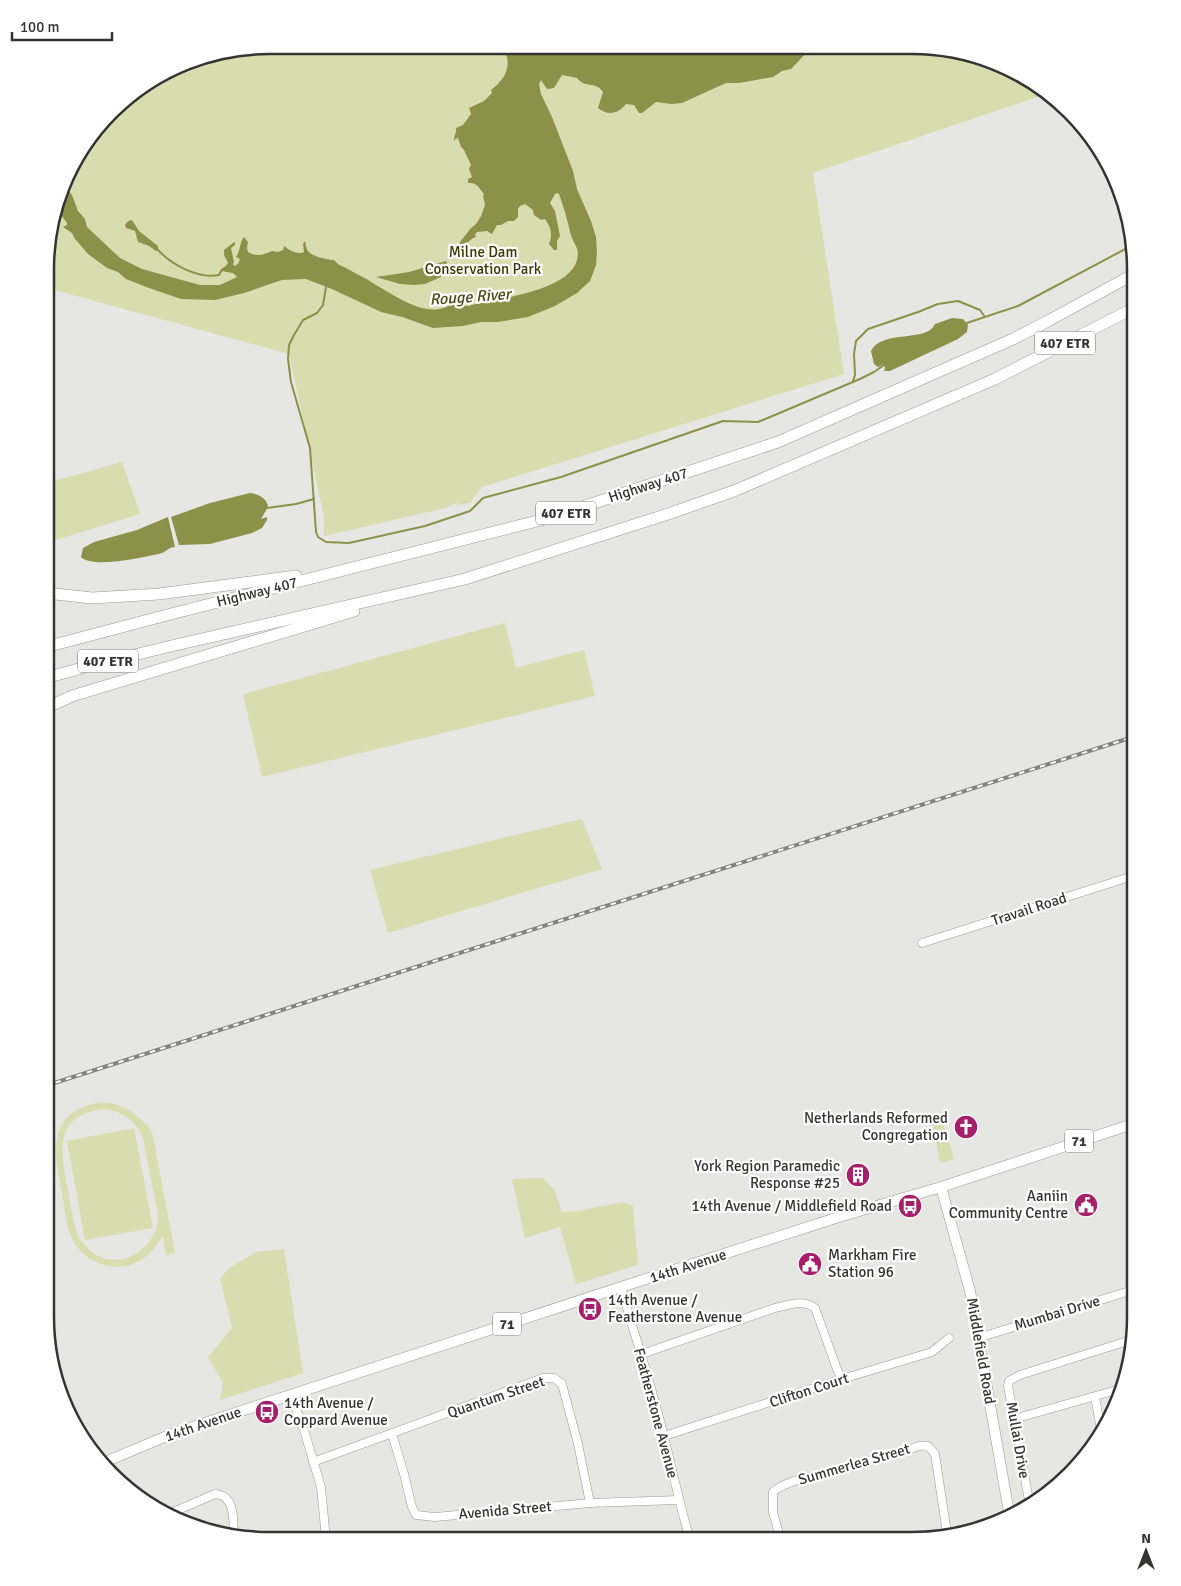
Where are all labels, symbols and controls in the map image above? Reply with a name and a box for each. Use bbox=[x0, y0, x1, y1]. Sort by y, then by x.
scale bar bbox=[12, 10, 112, 42]
text: 100 m bbox=[20, 18, 60, 36]
park label: Milne Dam Conservation Park bbox=[425, 243, 542, 278]
water label: Rouge River bbox=[429, 284, 513, 310]
road number: 407 ETR bbox=[1035, 332, 1095, 354]
street label: Highway 407 bbox=[606, 464, 690, 506]
road number: 407 ETR bbox=[536, 502, 596, 524]
street label: Highway 407 bbox=[215, 573, 299, 611]
road number: 407 ETR bbox=[78, 649, 138, 672]
street label: Travail Road bbox=[989, 888, 1069, 930]
place label: Netherlands Reformed Congregation bbox=[804, 1109, 948, 1144]
church icon: Netherlands Reformed Congregation bbox=[953, 1114, 979, 1140]
road number: 71 bbox=[1065, 1130, 1093, 1152]
place label: York Region Paramedic Response #25 bbox=[694, 1157, 840, 1192]
building icon: York Region Paramedic Response #25 bbox=[845, 1162, 871, 1188]
place label: Aaniin Community Centre bbox=[949, 1187, 1068, 1222]
public building icon: Aaniin Community Centre bbox=[1073, 1192, 1099, 1218]
bus stop icon: 14th Avenue / Middlefield Road bbox=[897, 1193, 923, 1219]
place label: 14th Avenue / Middlefield Road bbox=[692, 1197, 892, 1215]
street label: 14th Avenue bbox=[647, 1245, 729, 1287]
place label: Markham Fire Station 96 bbox=[828, 1246, 916, 1281]
public building icon: Markham Fire Station 96 bbox=[797, 1251, 823, 1277]
place label: 14th Avenue / Featherstone Avenue bbox=[608, 1291, 742, 1326]
street label: Mumbai Drive bbox=[1012, 1291, 1102, 1335]
bus stop icon: 14th Avenue / Featherstone Avenue bbox=[577, 1296, 603, 1322]
street label: Middlefield Road bbox=[963, 1296, 999, 1406]
road number: 71 bbox=[493, 1312, 521, 1336]
street label: Featherstone Avenue bbox=[630, 1346, 682, 1480]
street label: Clifton Court bbox=[767, 1369, 851, 1411]
street label: Quantum Street bbox=[445, 1372, 547, 1422]
place label: 14th Avenue / Coppard Avenue bbox=[284, 1394, 388, 1429]
bus stop icon: 14th Avenue / Coppard Avenue bbox=[254, 1399, 280, 1425]
street label: Mullai Drive bbox=[1002, 1400, 1034, 1480]
street label: 14th Avenue bbox=[162, 1402, 244, 1446]
street label: Summerlea Street bbox=[796, 1439, 912, 1489]
street label: Avenida Street bbox=[458, 1497, 552, 1523]
north arrow bbox=[1121, 1526, 1171, 1576]
text: N bbox=[1141, 1530, 1151, 1547]

